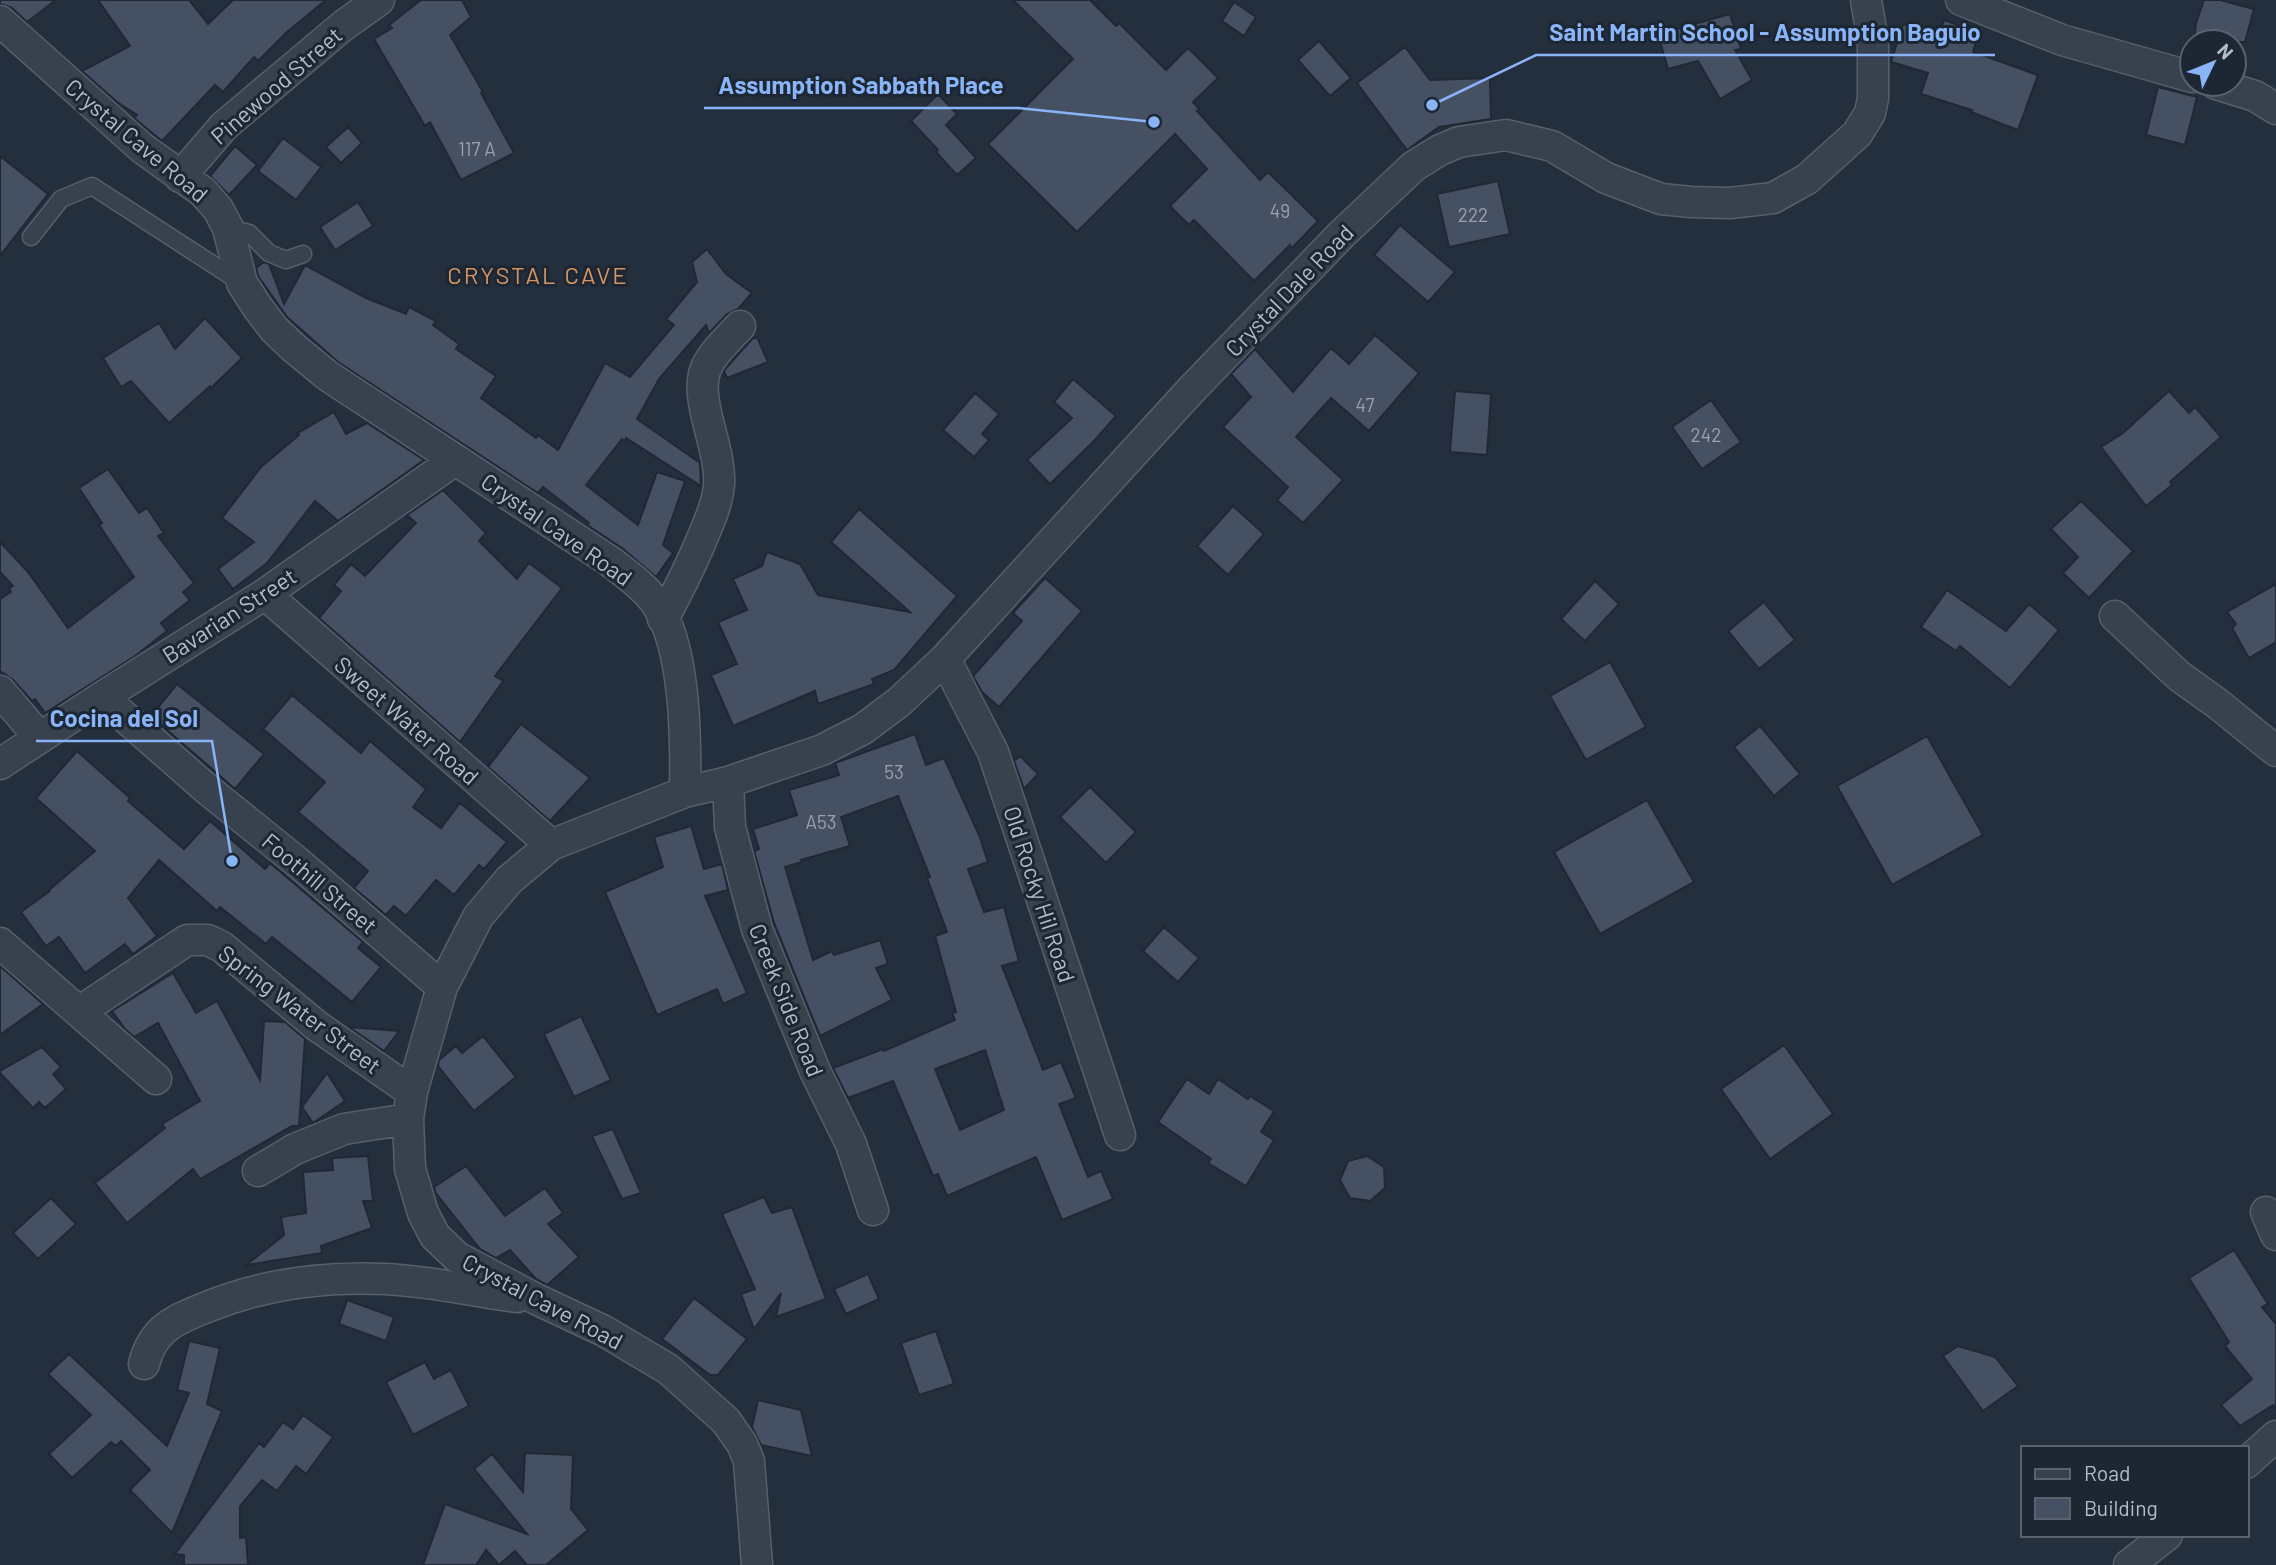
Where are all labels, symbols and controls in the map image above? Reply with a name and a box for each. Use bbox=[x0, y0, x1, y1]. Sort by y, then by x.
callout: Saint Martin School - Assumption Baguio bbox=[1536, 10, 1995, 55]
text: Saint Martin School - Assumption Baguio bbox=[1549, 17, 1981, 46]
street label: Pinewood Street bbox=[205, 20, 347, 150]
north arrow bbox=[2178, 28, 2248, 98]
text: N bbox=[2213, 39, 2239, 64]
callout: Assumption Sabbath Place bbox=[704, 63, 1018, 108]
text: Assumption Sabbath Place bbox=[718, 70, 1004, 99]
street label: Crystal Cave Road bbox=[60, 72, 214, 208]
house number: 117 A bbox=[458, 137, 496, 160]
house number: 49 bbox=[1270, 199, 1290, 222]
house number: 222 bbox=[1458, 203, 1488, 226]
street label: Crystal Dale Road bbox=[1219, 218, 1359, 362]
district label: CRYSTAL CAVE bbox=[447, 260, 629, 289]
house number: 47 bbox=[1356, 393, 1374, 416]
house number: 242 bbox=[1691, 423, 1721, 446]
street label: Crystal Cave Road bbox=[476, 467, 638, 591]
street label: Bavarian Street bbox=[157, 561, 301, 669]
street label: Sweet Water Road bbox=[329, 650, 485, 790]
callout: Cocina del Sol bbox=[36, 696, 212, 741]
text: Cocina del Sol bbox=[50, 703, 198, 732]
house number: 53 bbox=[884, 760, 904, 783]
street label: Old Rocky Hil Road bbox=[998, 802, 1082, 986]
house number: A53 bbox=[805, 810, 837, 833]
street label: Foothill Street bbox=[257, 827, 383, 939]
street label: Creek Side Road bbox=[744, 919, 830, 1081]
street label: Spring Water Street bbox=[213, 939, 387, 1079]
street label: Crystal Cave Road bbox=[458, 1247, 628, 1355]
legend bbox=[2021, 1446, 2248, 1537]
text: Road bbox=[2084, 1460, 2130, 1485]
text: Building bbox=[2084, 1495, 2158, 1520]

